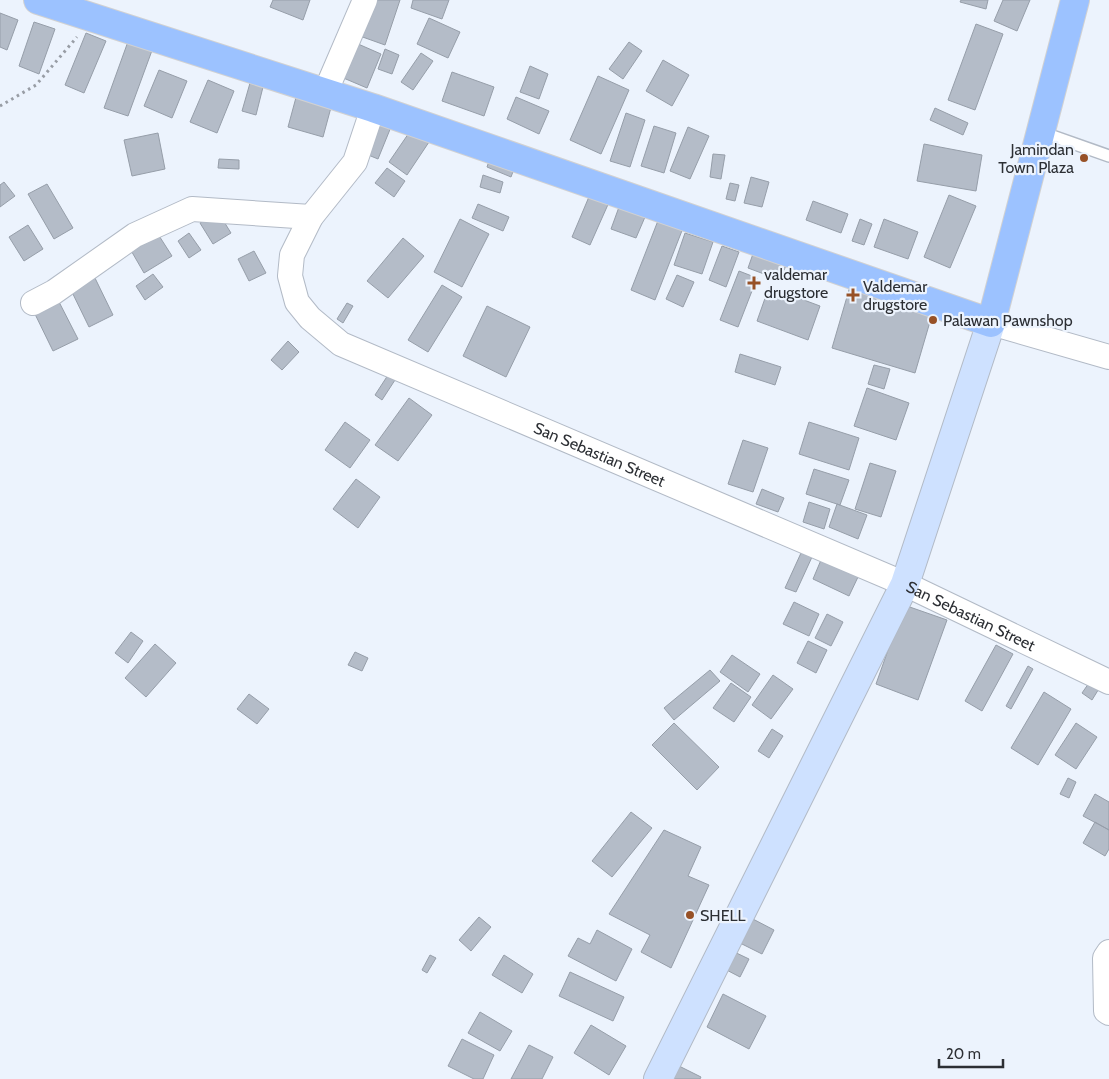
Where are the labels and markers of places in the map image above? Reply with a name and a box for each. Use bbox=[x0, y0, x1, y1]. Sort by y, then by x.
place label: Jamindan Town Plaza bbox=[998, 140, 1074, 177]
marker: Jamindan Town Plaza bbox=[1078, 152, 1090, 164]
place label: valdemar drugstore bbox=[764, 265, 828, 302]
marker: valdemar drugstore bbox=[748, 277, 760, 289]
place label: Valdemar drugstore bbox=[863, 277, 928, 314]
marker: Valdemar drugstore bbox=[847, 289, 859, 301]
place label: Palawan Pawnshop bbox=[943, 311, 1073, 330]
marker: Palawan Pawnshop bbox=[927, 314, 939, 326]
place label: SHELL bbox=[700, 906, 746, 925]
marker: SHELL bbox=[684, 909, 696, 921]

